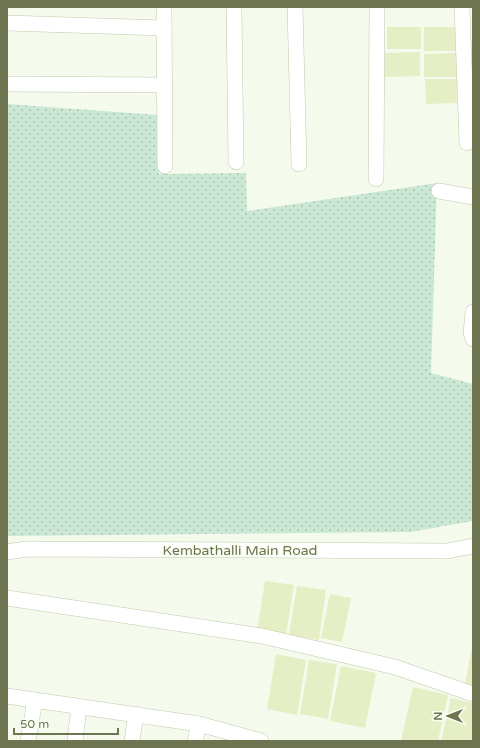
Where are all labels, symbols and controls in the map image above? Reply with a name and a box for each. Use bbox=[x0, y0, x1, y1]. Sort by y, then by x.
street label: Kembathalli Main Road bbox=[163, 542, 317, 559]
north arrow bbox=[428, 696, 468, 736]
scale bar bbox=[14, 710, 118, 736]
text: N bbox=[432, 712, 445, 720]
text: 50 m bbox=[20, 717, 49, 731]

